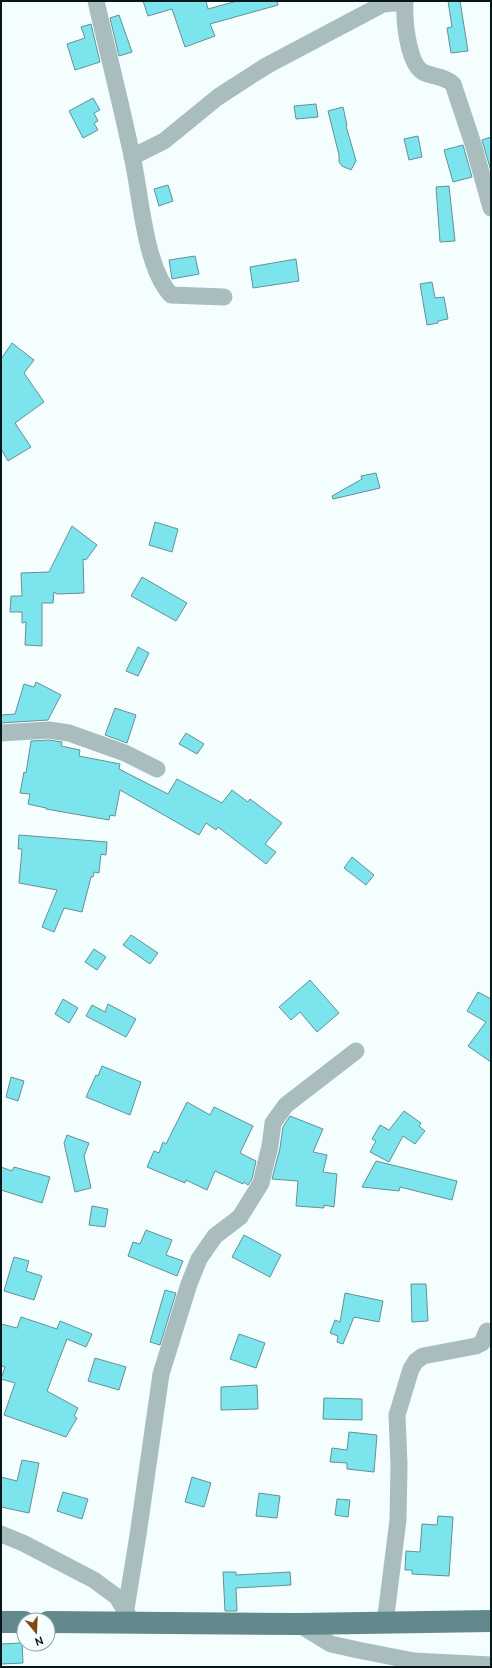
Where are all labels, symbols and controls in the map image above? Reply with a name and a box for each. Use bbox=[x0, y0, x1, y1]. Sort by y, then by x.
north arrow bbox=[16, 1612, 56, 1652]
text: N bbox=[33, 1634, 45, 1648]

